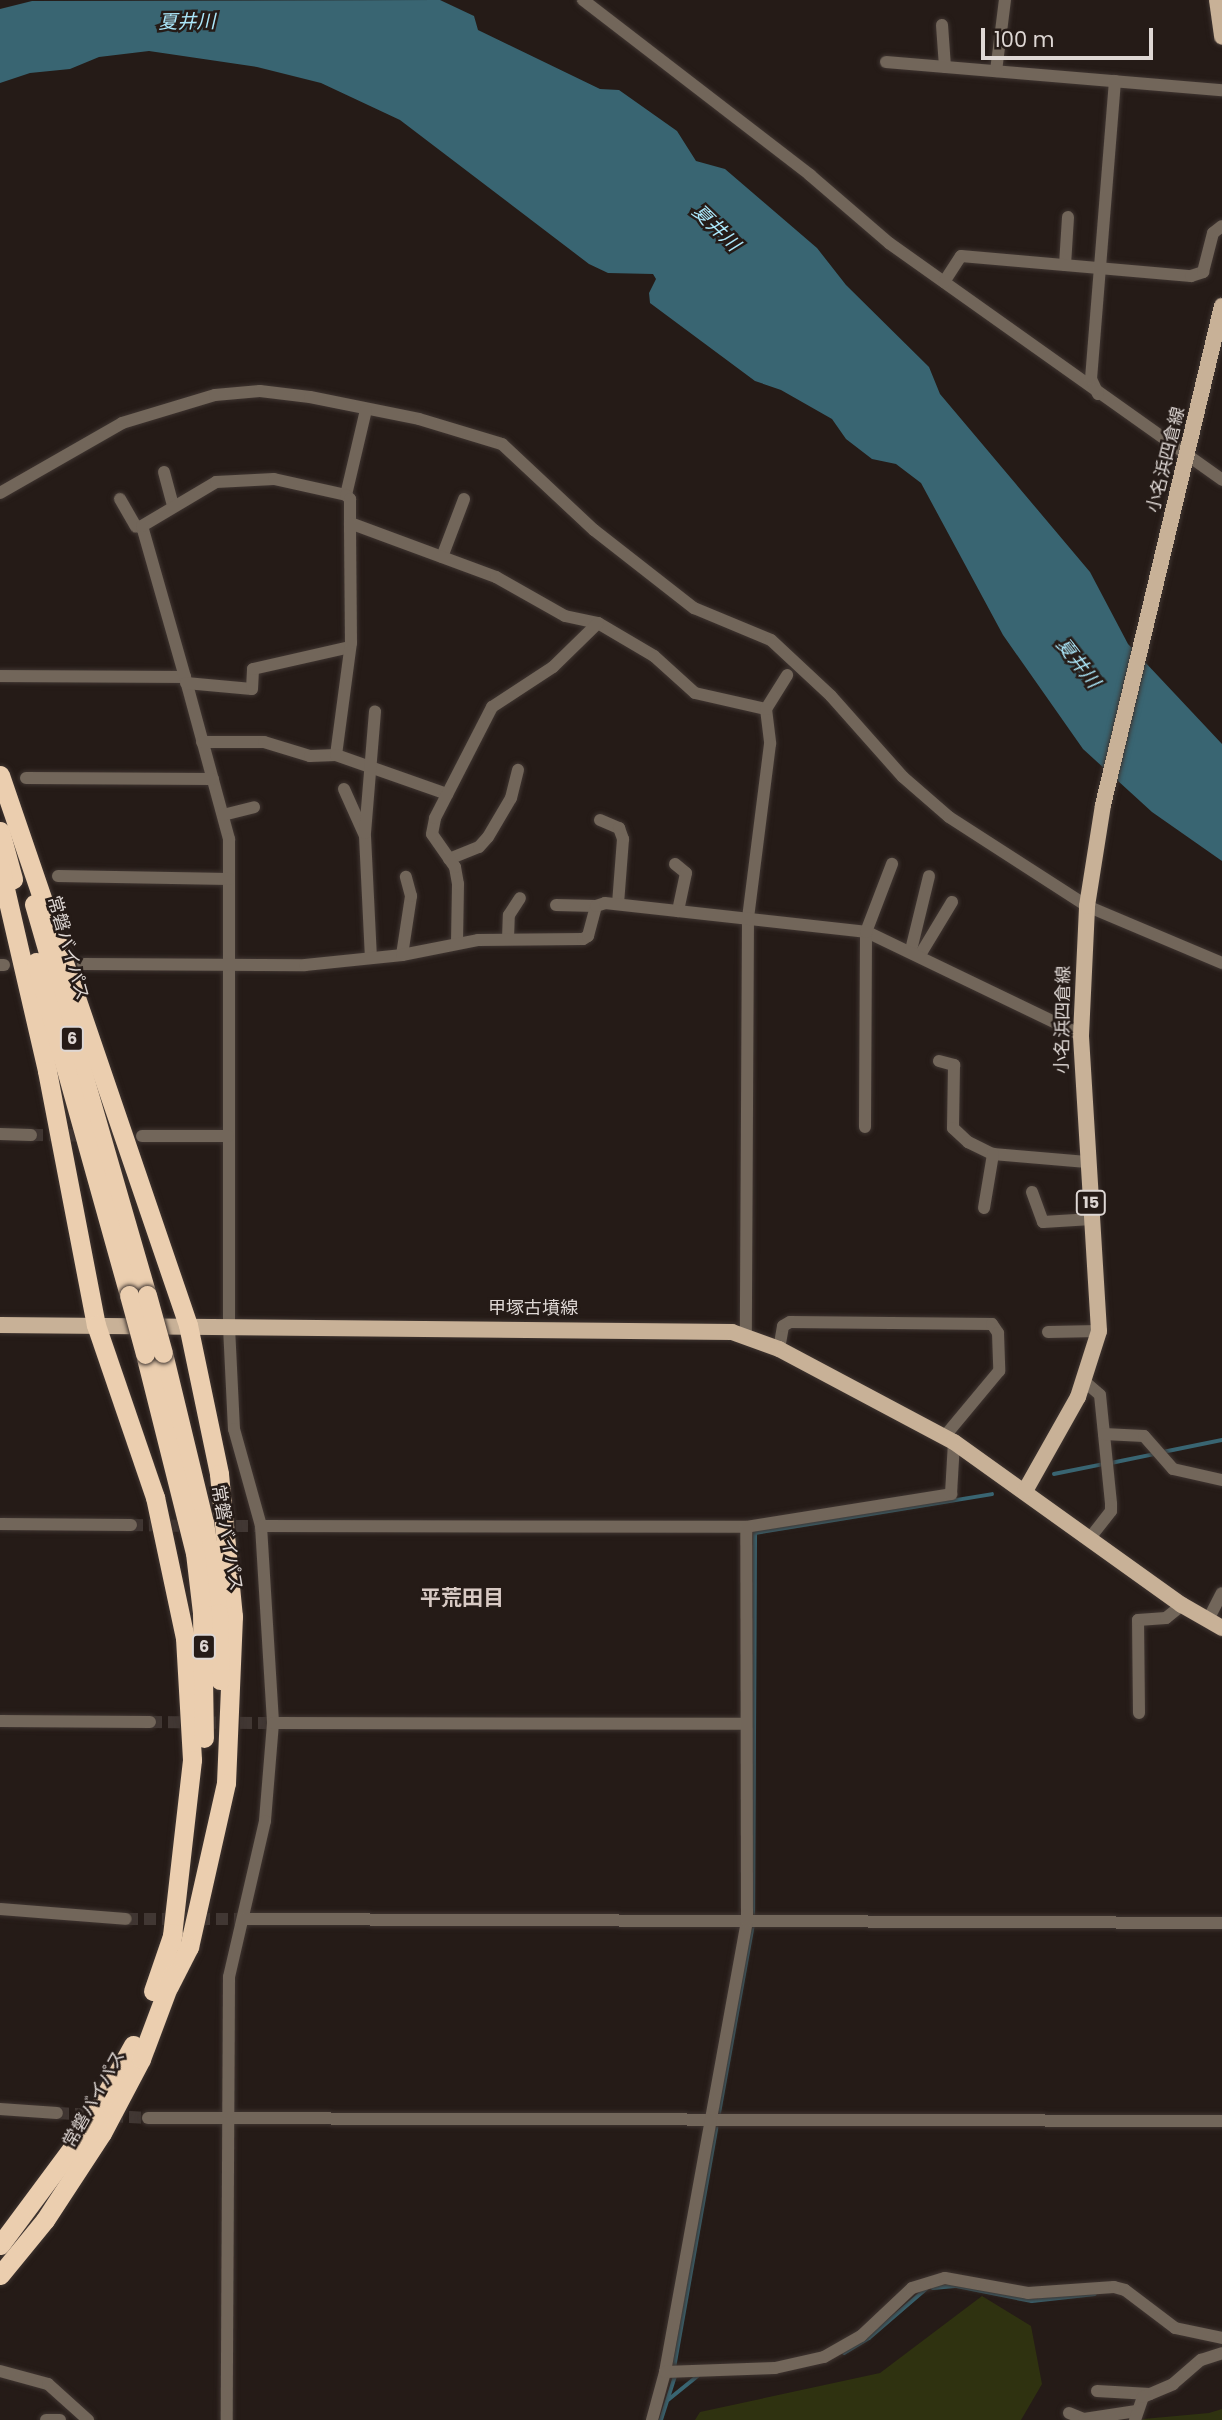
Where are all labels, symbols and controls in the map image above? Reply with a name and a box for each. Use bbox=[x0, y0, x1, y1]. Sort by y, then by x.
water label: 夏井川 bbox=[158, 10, 216, 34]
scale bar bbox=[984, 14, 1156, 58]
text: 100 m bbox=[994, 25, 1054, 54]
water label: 夏井川 bbox=[688, 200, 744, 256]
street label: 小名浜四倉線 bbox=[1142, 405, 1190, 515]
water label: 夏井川 bbox=[1051, 634, 1105, 692]
street label: 常磐バイパス bbox=[43, 893, 93, 1003]
street label: 小名浜四倉線 bbox=[1051, 966, 1075, 1074]
road number: 6 bbox=[60, 1026, 84, 1051]
road number: 15 bbox=[1075, 1190, 1107, 1216]
street label: 甲塚古墳線 bbox=[488, 1297, 578, 1319]
street label: 常磐バイパス bbox=[207, 1483, 247, 1593]
district label: 平荒田目 bbox=[420, 1585, 504, 1611]
road number: 6 bbox=[192, 1634, 216, 1660]
street label: 常磐バイパス bbox=[58, 2047, 130, 2151]

